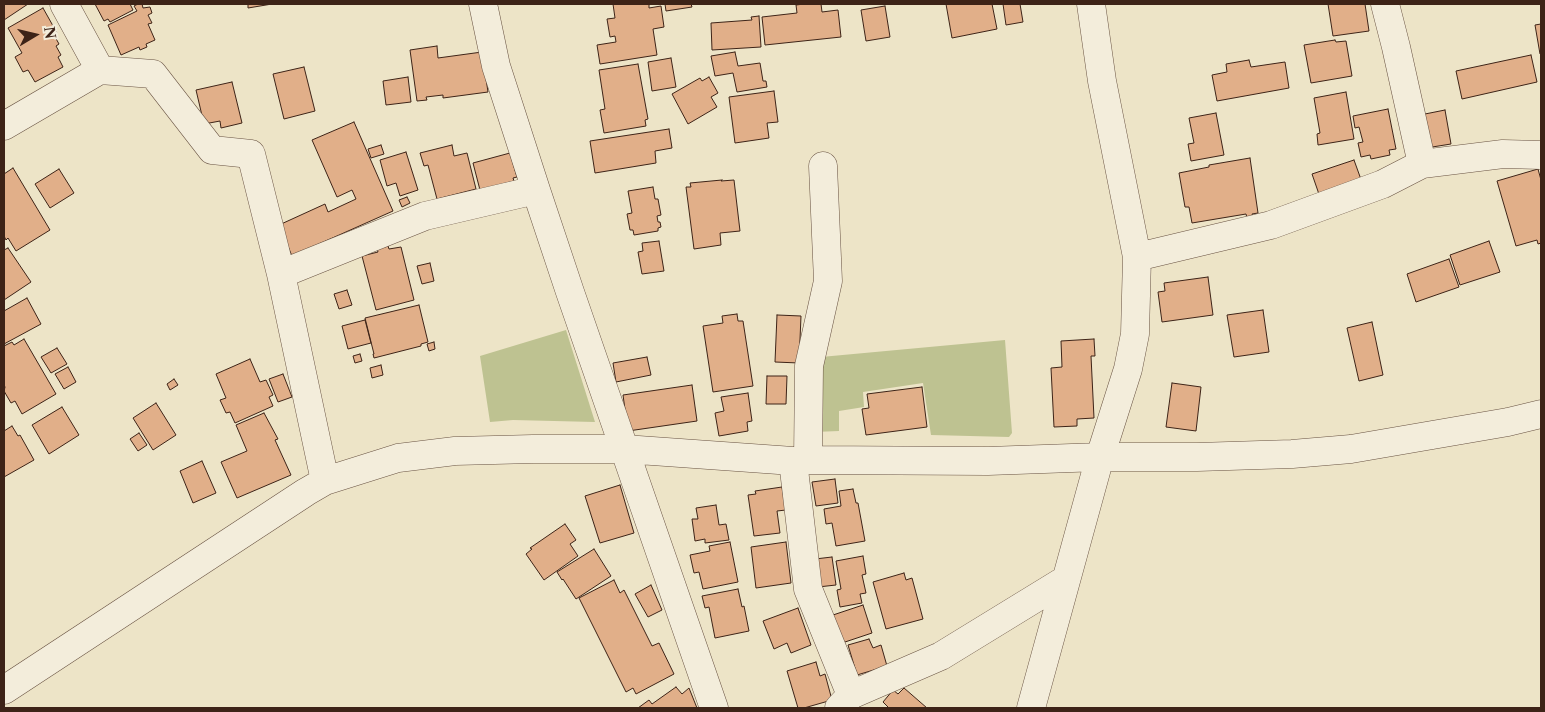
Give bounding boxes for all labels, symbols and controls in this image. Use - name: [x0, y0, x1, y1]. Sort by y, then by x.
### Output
- north arrow: [10, 10, 60, 60]
- text: N: [40, 25, 60, 40]

